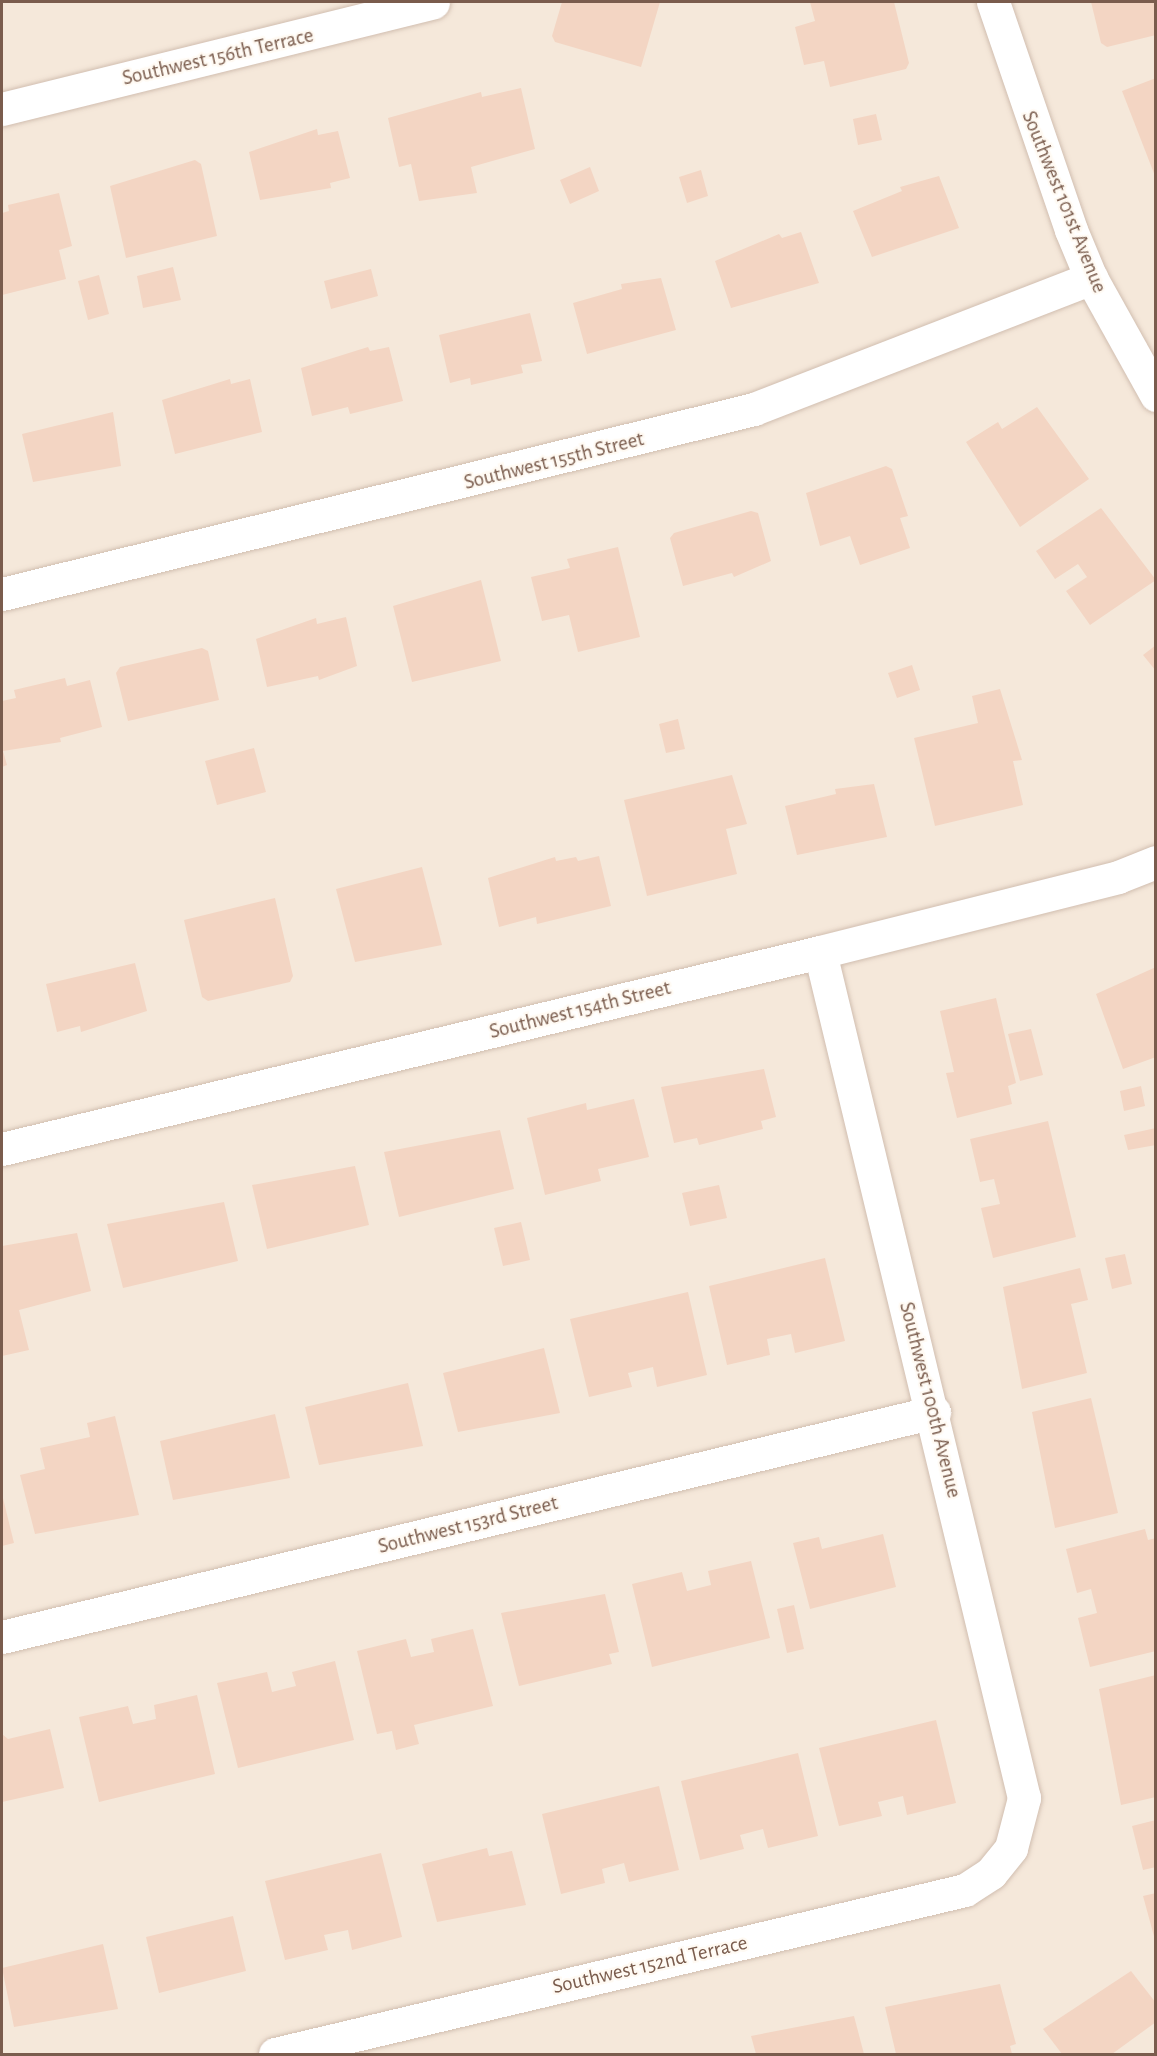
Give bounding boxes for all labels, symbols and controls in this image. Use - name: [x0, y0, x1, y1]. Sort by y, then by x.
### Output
- street label: Southwest 156th Terrace: [120, 23, 316, 91]
- street label: Southwest 101st Avenue: [1016, 107, 1112, 297]
- street label: Southwest 155th Street: [461, 426, 647, 496]
- street label: Southwest 154th Street: [487, 975, 673, 1045]
- street label: Southwest 100th Avenue: [893, 1299, 967, 1501]
- street label: Southwest 153rd Street: [375, 1490, 561, 1560]
- street label: Southwest 152nd Terrace: [550, 1930, 750, 2000]

